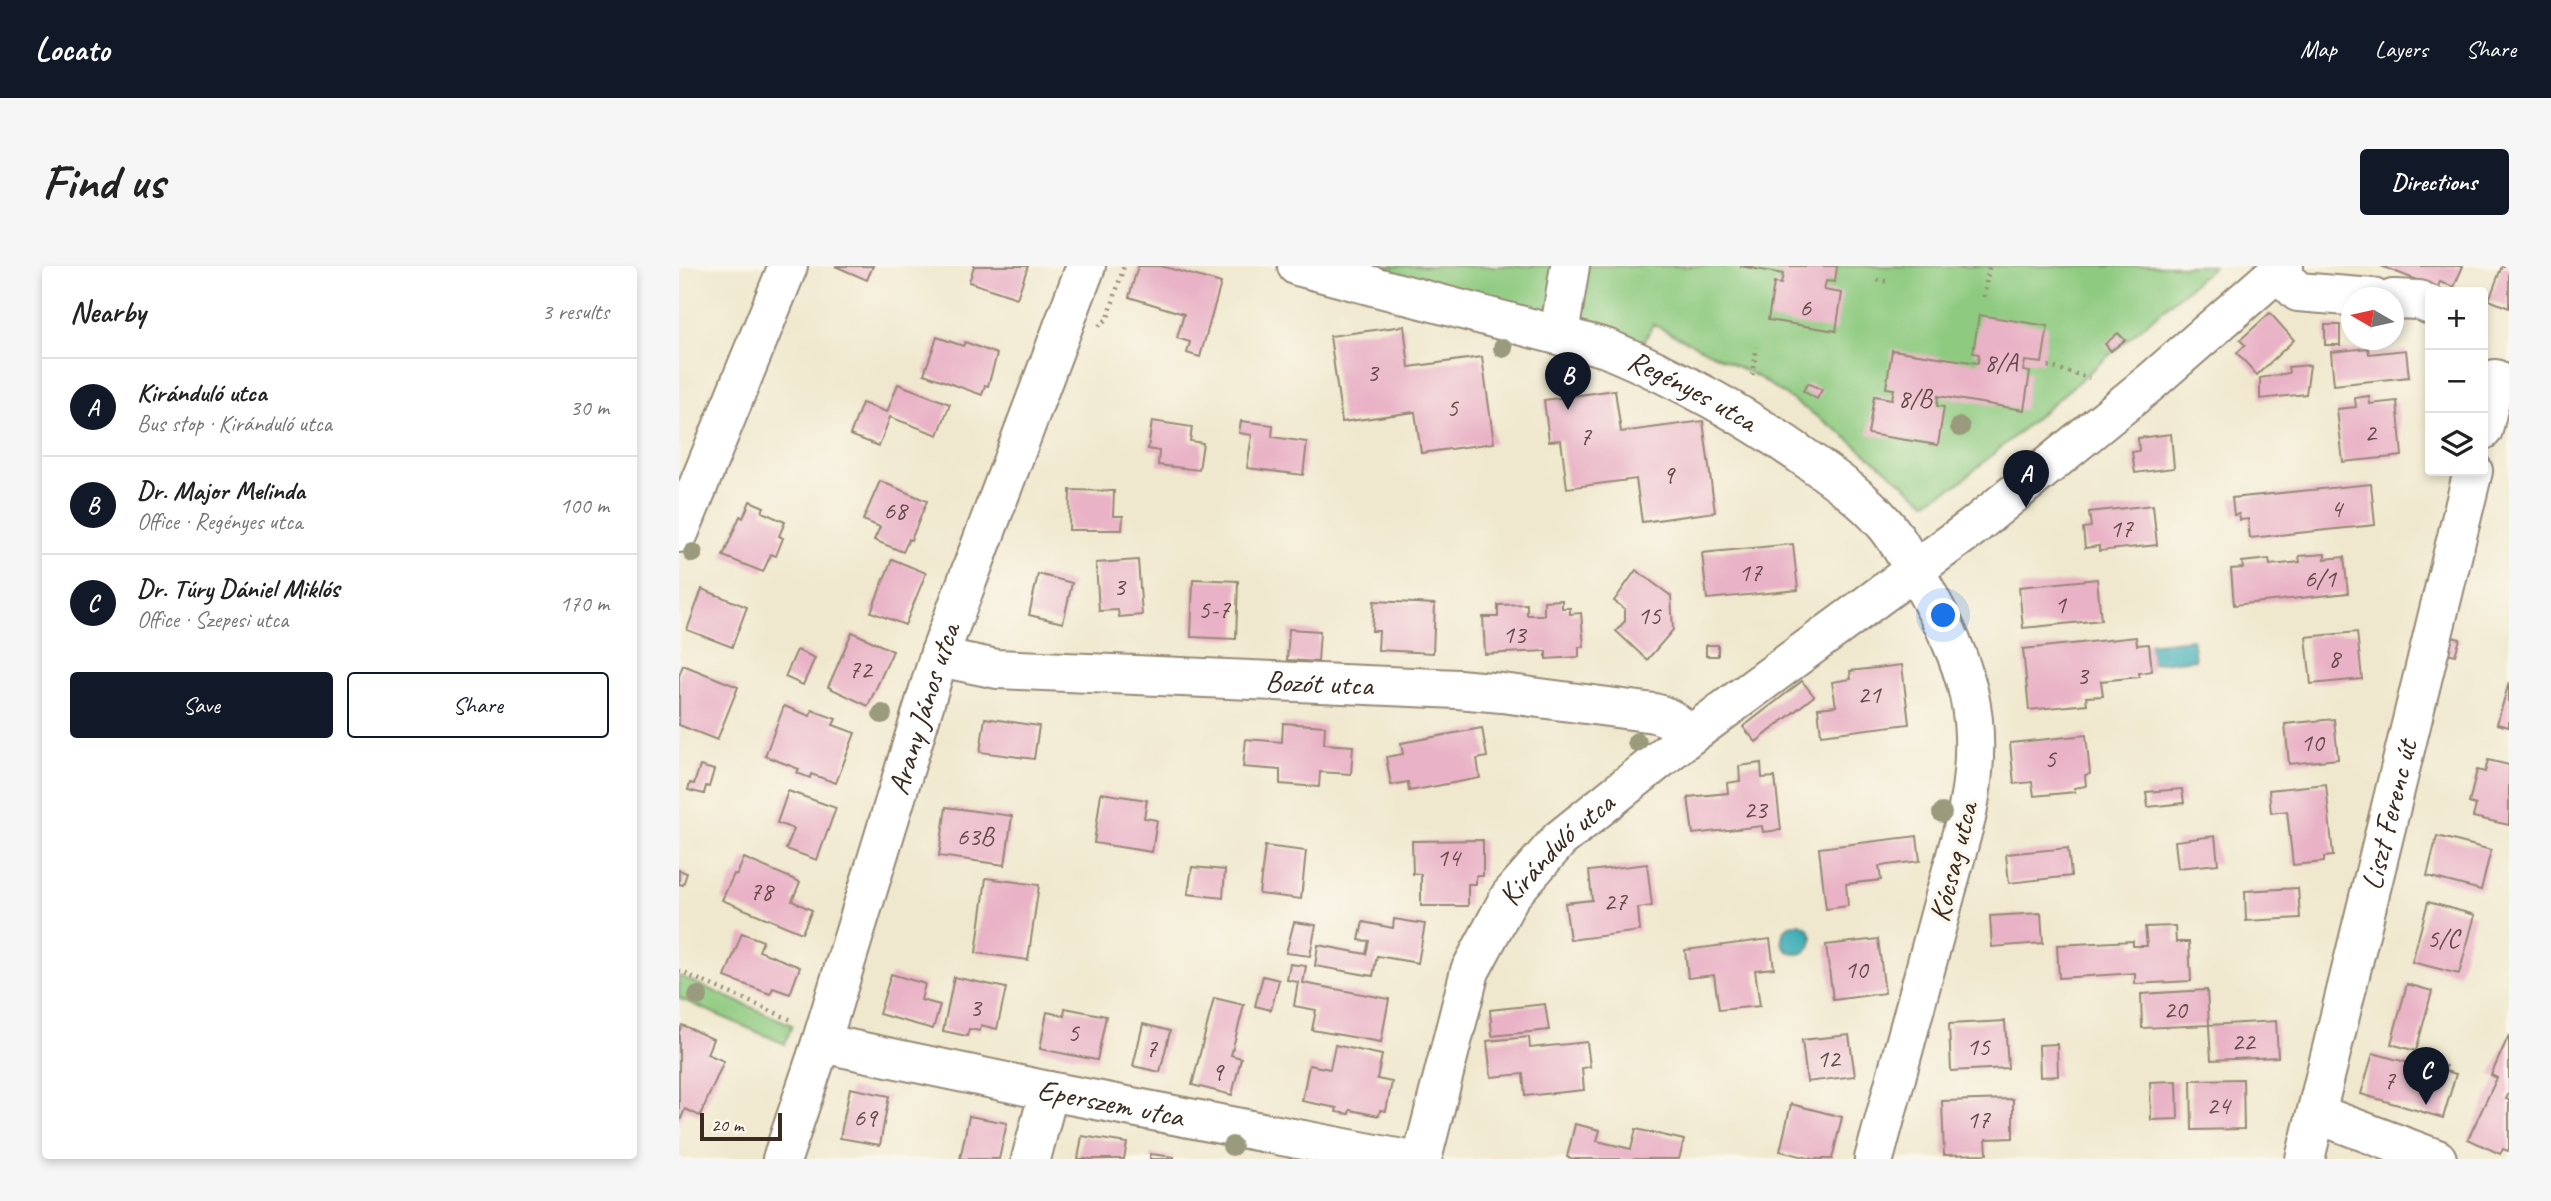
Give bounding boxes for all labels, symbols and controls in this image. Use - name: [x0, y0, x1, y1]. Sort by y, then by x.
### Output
- text: Locato: [35, 28, 109, 70]
- text: Map: [2300, 34, 2337, 64]
- text: Layers: [2375, 34, 2428, 64]
- text: Share: [2466, 34, 2516, 64]
- button: Directions: [2360, 149, 2509, 215]
- text: Find us: [42, 151, 164, 213]
- north arrow: [2341, 287, 2404, 350]
- map controls: [2425, 287, 2488, 476]
- button: +: [2425, 287, 2488, 350]
- house number: 6: [1799, 291, 1812, 324]
- text: Nearby: [70, 293, 146, 331]
- text: 3 results: [542, 297, 609, 326]
- street label: Regényes utca: [1622, 341, 1766, 442]
- house number: 8/A: [1984, 346, 2020, 379]
- button: −: [2425, 350, 2488, 413]
- pin: B: [1545, 352, 1591, 410]
- house number: 3: [1366, 356, 1380, 389]
- text: Kiránduló utca: [137, 376, 267, 409]
- house number: 8/B: [1898, 382, 1933, 415]
- house number: 5: [1446, 391, 1459, 424]
- text: A: [87, 393, 99, 422]
- text: 30 m: [570, 393, 609, 422]
- text: Bus stop · Kiránduló utca: [137, 409, 332, 438]
- button: layers: [2425, 413, 2488, 476]
- house number: 2: [2364, 416, 2378, 449]
- house number: 7: [1579, 420, 1592, 453]
- pin: A: [2003, 450, 2049, 508]
- house number: 9: [1662, 458, 1676, 491]
- text: Dr. Major Melinda: [137, 474, 305, 507]
- text: B: [87, 491, 99, 520]
- text: 100 m: [560, 491, 609, 520]
- house number: 4: [2330, 492, 2344, 525]
- house number: 68: [883, 494, 909, 527]
- text: Office · Regényes utca: [137, 507, 302, 536]
- house number: 17: [2109, 512, 2134, 545]
- house number: 17: [1738, 556, 1763, 589]
- house number: 6/1: [2304, 562, 2337, 595]
- house number: 3: [1113, 570, 1127, 603]
- text: Dr. Túry Dániel Miklós: [137, 572, 339, 605]
- house number: 1: [2054, 588, 2067, 621]
- text: C: [88, 589, 98, 618]
- text: 170 m: [560, 589, 609, 618]
- house number: 5-7: [1198, 593, 1231, 626]
- your location: [1926, 598, 1960, 632]
- house number: 15: [1637, 599, 1662, 632]
- text: Office · Szepesi utca: [137, 605, 288, 634]
- street label: Arany János utca: [879, 615, 970, 799]
- house number: 13: [1502, 618, 1528, 651]
- house number: 8: [2328, 642, 2342, 675]
- house number: 72: [848, 653, 874, 686]
- house number: 3: [2076, 659, 2090, 692]
- street label: Bozót utca: [1265, 662, 1376, 704]
- button: Save: [70, 672, 333, 738]
- button: Share: [347, 672, 609, 738]
- house number: 21: [1857, 678, 1882, 711]
- house number: 10: [2300, 726, 2326, 759]
- street label: Liszt Ferenc út: [2352, 733, 2426, 894]
- house number: 5: [2044, 742, 2057, 775]
- street label: Kiránduló utca: [1490, 783, 1623, 912]
- house number: 23: [1743, 793, 1769, 826]
- street label: Kócsag utca: [1920, 796, 1987, 925]
- house number: 63B: [957, 820, 995, 853]
- house number: 14: [1436, 841, 1462, 874]
- house number: 78: [749, 875, 775, 908]
- house number: 27: [1603, 885, 1628, 918]
- house number: 5/C: [2427, 922, 2462, 955]
- house number: 10: [1844, 953, 1870, 986]
- house number: 3: [969, 991, 983, 1024]
- house number: 20: [2163, 993, 2189, 1026]
- house number: 5: [1067, 1016, 1080, 1049]
- house number: 22: [2231, 1025, 2257, 1058]
- house number: 15: [1966, 1030, 1991, 1063]
- house number: 7: [1145, 1032, 1158, 1065]
- house number: 12: [1816, 1042, 1842, 1075]
- pin: C: [2403, 1047, 2449, 1105]
- house number: 9: [1211, 1055, 1225, 1088]
- house number: 7: [2383, 1064, 2396, 1097]
- street label: Eperszem utca: [1034, 1070, 1189, 1136]
- house number: 24: [2206, 1089, 2232, 1122]
- house number: 69: [853, 1101, 879, 1134]
- house number: 17: [1966, 1103, 1991, 1136]
- scale bar: [700, 1110, 782, 1142]
- text: 20 m: [711, 1113, 743, 1137]

